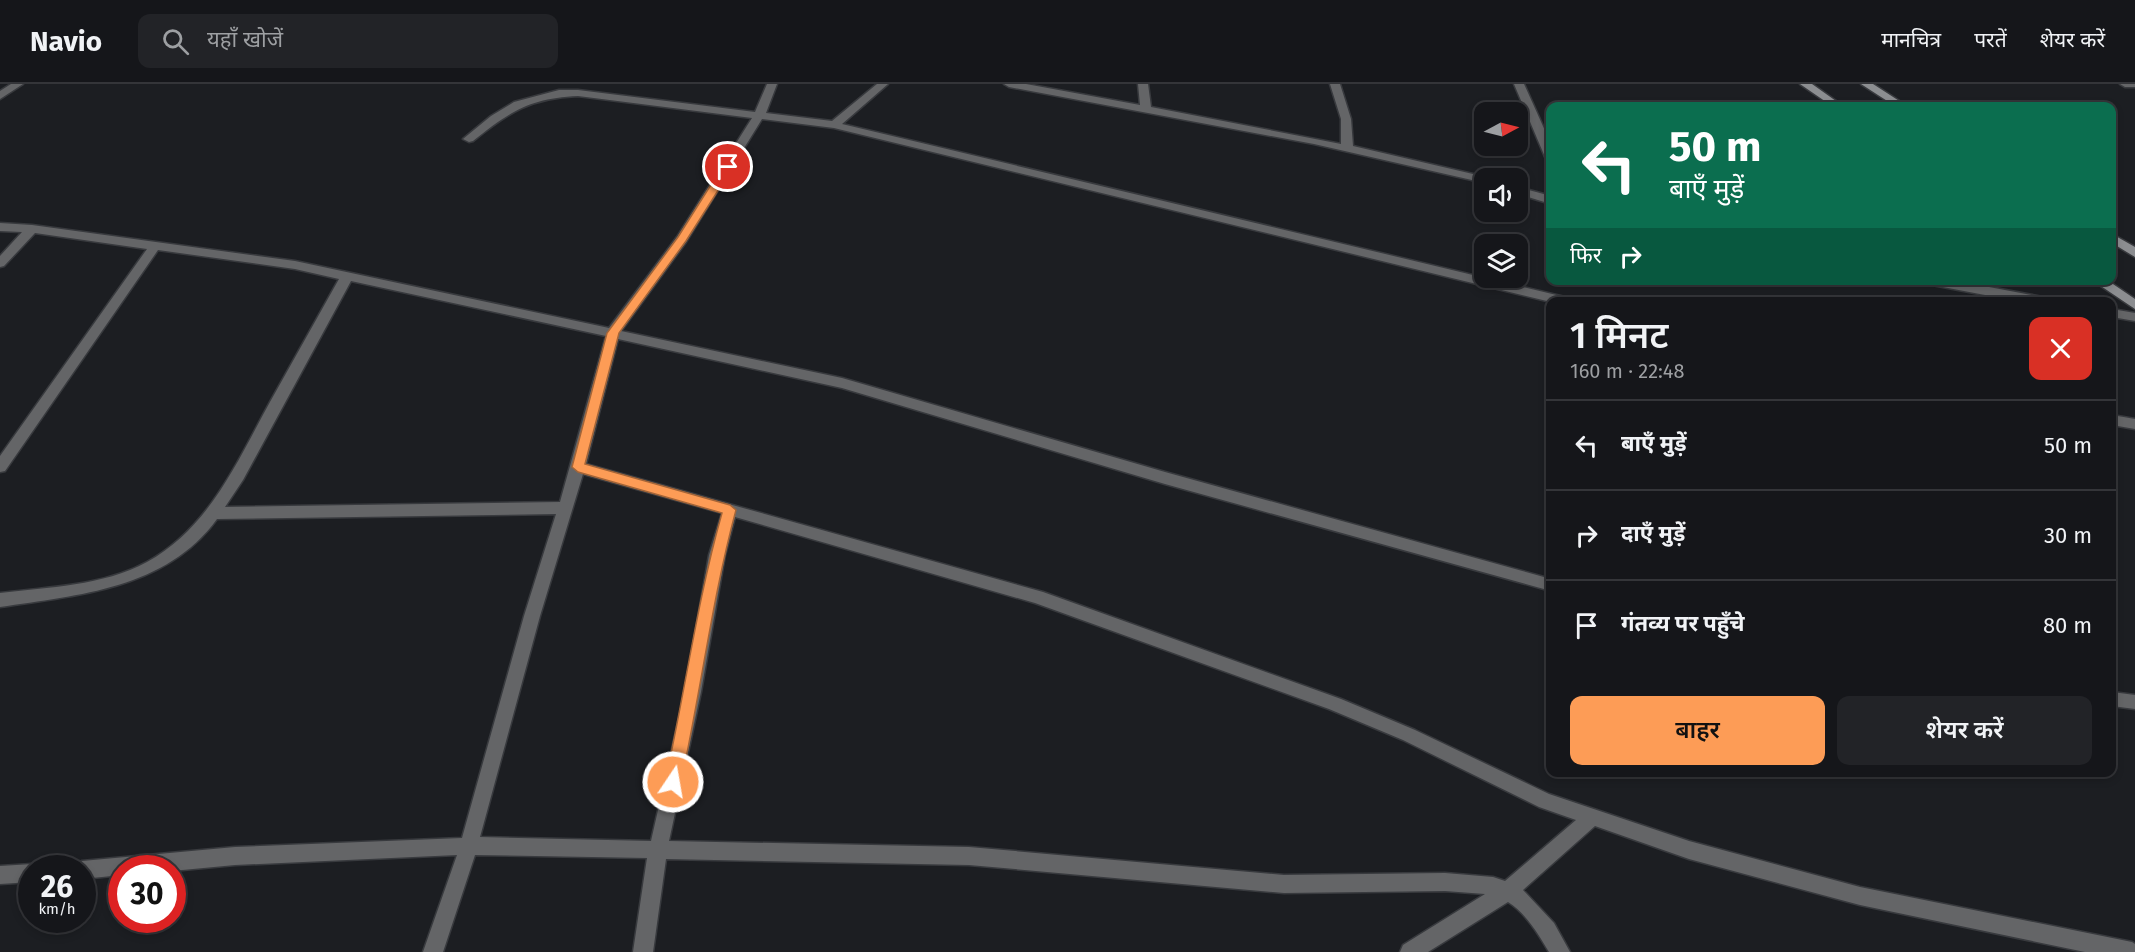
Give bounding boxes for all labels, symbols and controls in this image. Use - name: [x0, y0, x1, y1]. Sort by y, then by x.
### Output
- search box: [138, 14, 558, 68]
- text: Navio: [30, 25, 102, 58]
- icon: search: [159, 25, 192, 58]
- text: यहाँ खोजें: [207, 26, 283, 53]
- text: मानचित्र: [1881, 27, 1941, 53]
- text: परतें: [1974, 27, 2007, 53]
- text: शेयर करें: [2040, 27, 2105, 53]
- north arrow: [1474, 102, 1528, 156]
- map controls: [1474, 102, 1528, 288]
- text: 50 m: [1669, 122, 1762, 172]
- icon: left: [1570, 126, 1648, 204]
- pin: [702, 141, 753, 192]
- icon: arrive: [711, 150, 744, 183]
- button: sound: [1474, 168, 1528, 222]
- text: बाएँ मुड़ें: [1669, 173, 1744, 205]
- button: layers: [1474, 234, 1528, 288]
- icon: right: [1614, 240, 1647, 273]
- text: फिर: [1570, 242, 1602, 269]
- text: 1 मिनट: [1570, 314, 1668, 358]
- button: close: [2029, 317, 2092, 380]
- text: 160 m · 22:48: [1570, 359, 1684, 383]
- icon: left: [1570, 429, 1603, 462]
- text: बाएँ मुड़ें: [1621, 430, 1687, 457]
- text: 50 m: [2044, 432, 2092, 459]
- icon: right: [1570, 519, 1603, 552]
- text: दाएँ मुड़ें: [1621, 520, 1685, 547]
- text: 30 m: [2044, 522, 2092, 549]
- icon: arrive: [1570, 609, 1603, 642]
- text: गंतव्य पर पहुँचे: [1621, 610, 1745, 637]
- text: 80 m: [2043, 612, 2092, 639]
- button: बाहर: [1570, 696, 1825, 765]
- button: शेयर करें: [1837, 696, 2092, 765]
- position arrow: [641, 750, 705, 814]
- speed limit sign: 30: [108, 855, 186, 933]
- text: 26: [41, 869, 73, 905]
- text: km/h: [38, 900, 76, 918]

